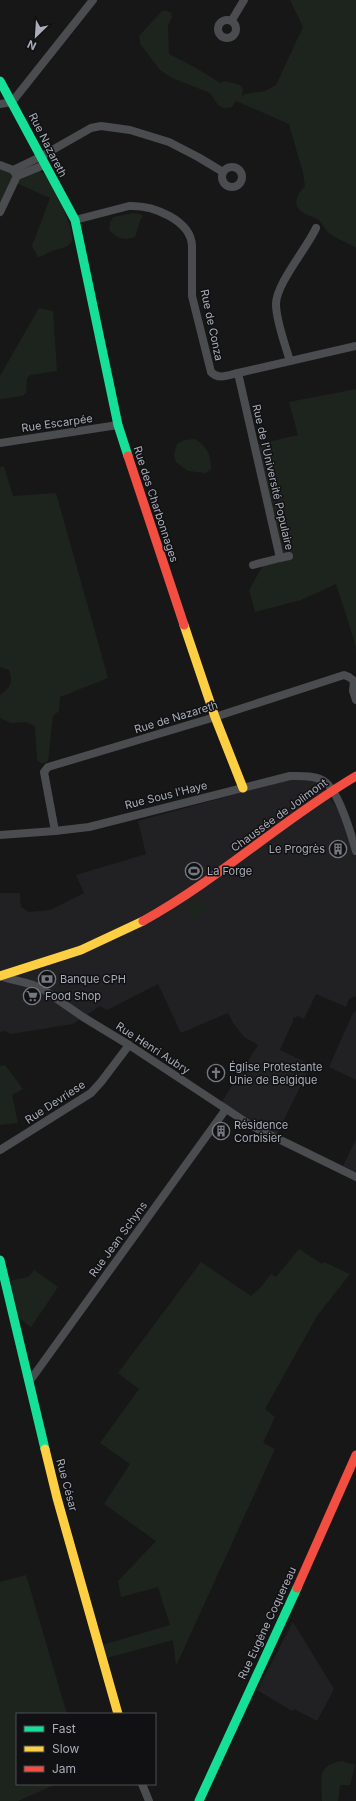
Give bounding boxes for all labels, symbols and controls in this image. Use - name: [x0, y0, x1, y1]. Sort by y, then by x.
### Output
- north arrow: [16, 16, 56, 56]
- text: N: [25, 37, 39, 53]
- street label: Rue Nazareth: [26, 111, 70, 179]
- street label: Rue de Conza: [198, 288, 226, 362]
- street label: Rue de l'Université Populaire: [249, 403, 297, 551]
- street label: Rue Escarpée: [20, 411, 94, 435]
- street label: Rue des Charbonnages: [131, 444, 182, 564]
- street label: Rue de Nazareth: [133, 698, 219, 736]
- street label: Chaussée de Jolimont: [228, 775, 330, 855]
- street label: Rue Sous l'Haye: [123, 778, 209, 812]
- building icon: Le Progrès: [328, 839, 348, 859]
- place label: Le Progrès: [269, 842, 325, 856]
- sports icon: La Forge: [184, 861, 204, 881]
- place label: La Forge: [207, 864, 252, 878]
- bank icon: Banque CPH: [37, 969, 57, 989]
- place label: Banque CPH: [60, 972, 126, 986]
- supermarket icon: Food Shop: [22, 986, 42, 1006]
- place label: Food Shop: [45, 989, 101, 1003]
- street label: Rue Henri Aubry: [113, 1019, 193, 1077]
- place label: Église Protestante Unie de Belgique: [229, 1060, 323, 1087]
- church icon: Église Protestante Unie de Belgique: [206, 1063, 226, 1083]
- street label: Rue Devriese: [22, 1077, 88, 1127]
- place label: Résidence Corbisier: [234, 1118, 288, 1145]
- building icon: Résidence Corbisier: [211, 1121, 231, 1141]
- street label: Rue Jean Schyns: [86, 1198, 150, 1279]
- street label: Rue César: [53, 1457, 81, 1513]
- street label: Rue Eugène Coquereau: [235, 1564, 299, 1682]
- legend: [16, 1713, 156, 1785]
- text: Fast: [52, 1721, 76, 1736]
- text: Slow: [52, 1741, 80, 1756]
- text: Jam: [52, 1761, 76, 1776]

